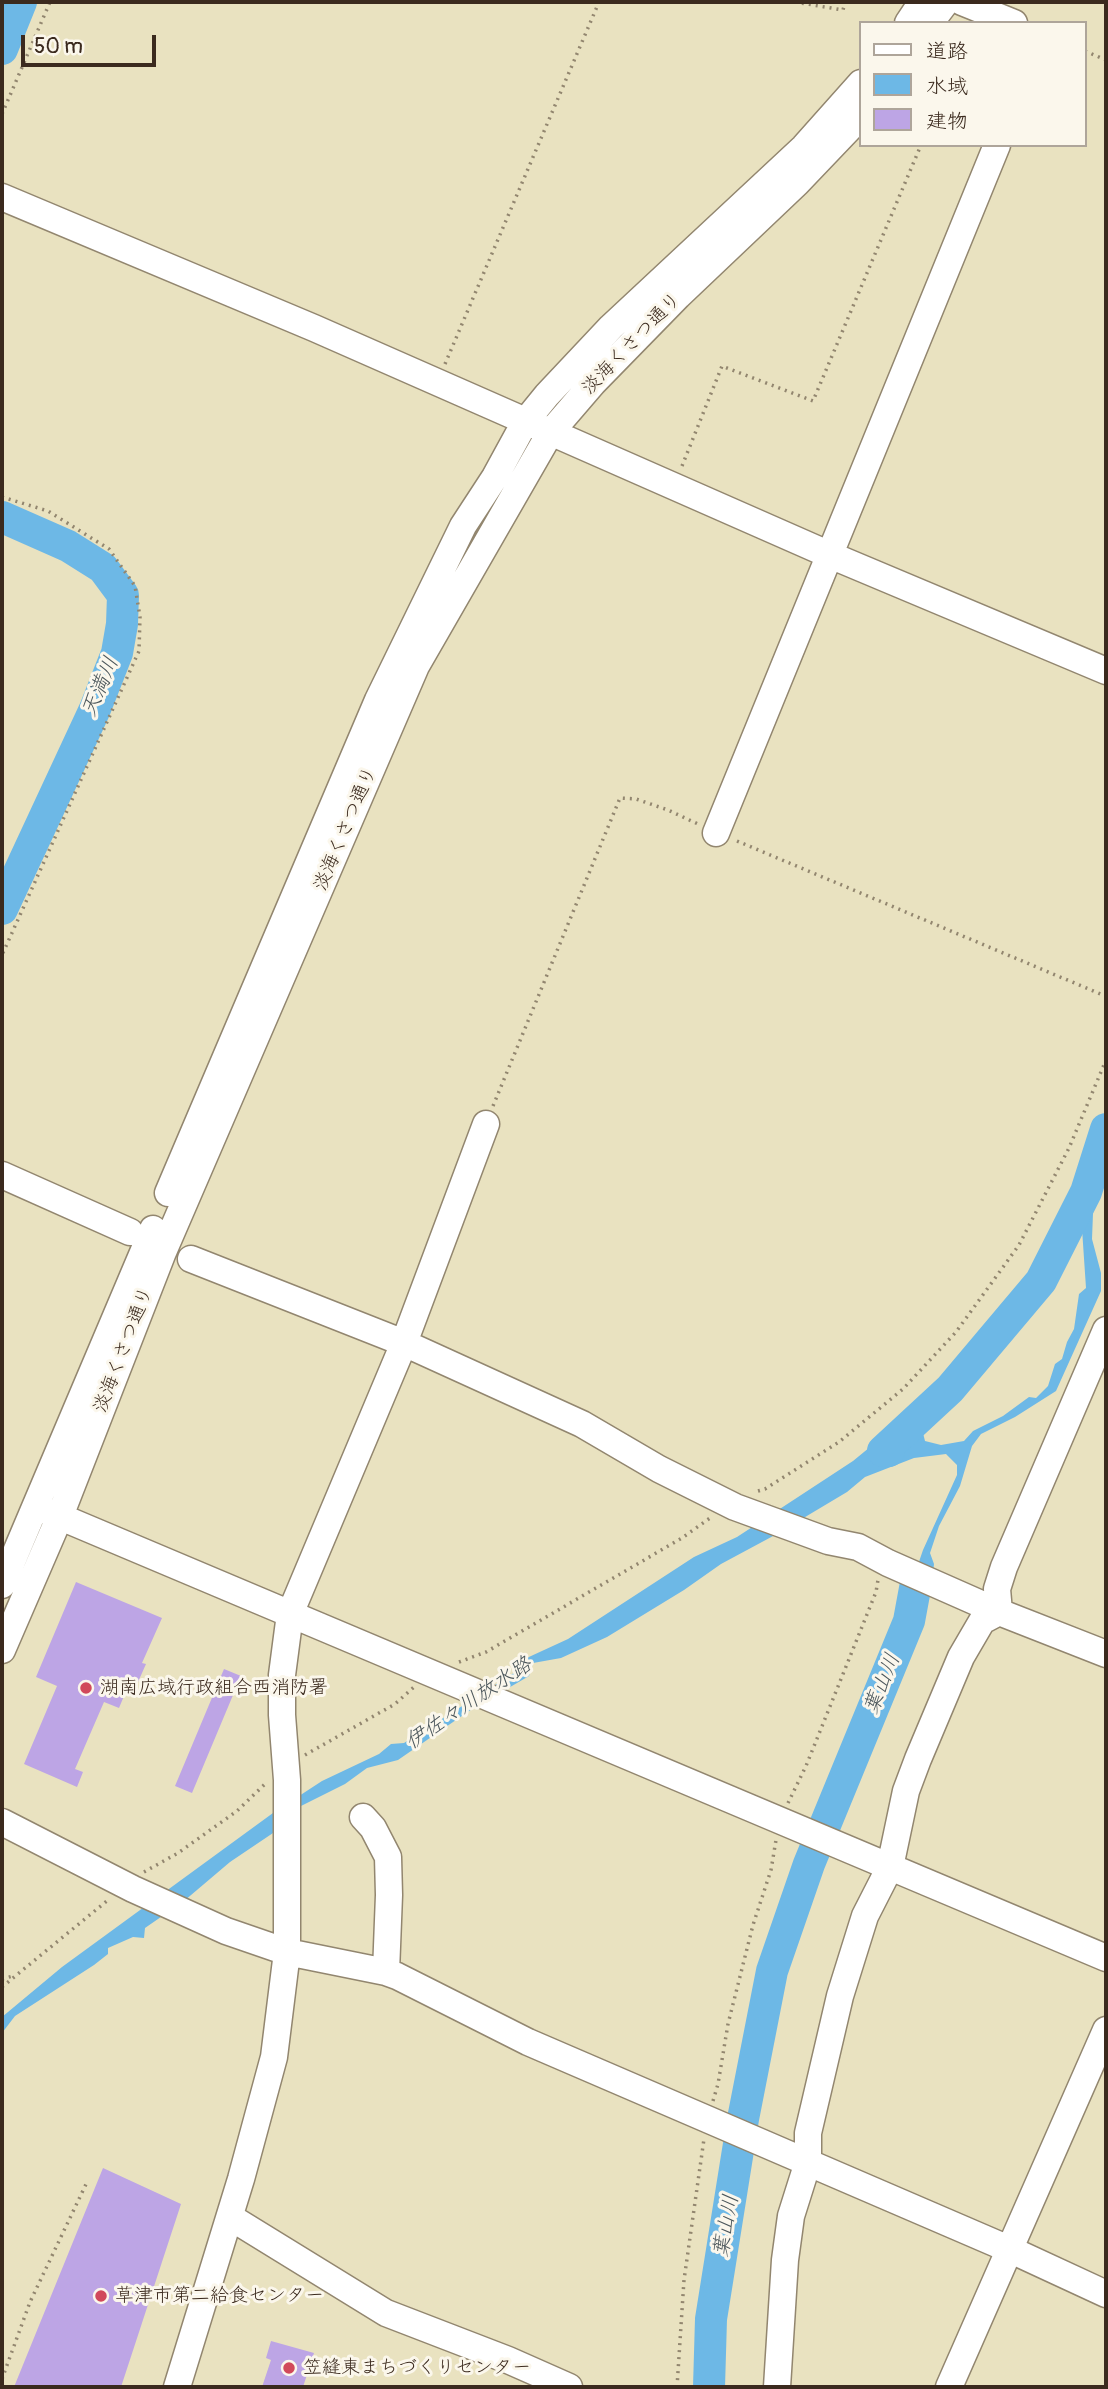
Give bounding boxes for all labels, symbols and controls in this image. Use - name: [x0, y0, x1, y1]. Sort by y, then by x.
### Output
- scale bar: [24, 21, 159, 65]
- legend: [860, 21, 1087, 147]
- text: 50 m: [34, 33, 83, 60]
- text: 道路: [926, 38, 968, 65]
- text: 水域: [926, 73, 968, 100]
- text: 建物: [926, 108, 968, 135]
- street label: 淡海くさつ通り: [578, 288, 686, 400]
- water label: 天満川: [77, 653, 125, 721]
- street label: 淡海くさつ通り: [310, 763, 382, 895]
- street label: 淡海くさつ通り: [90, 1284, 158, 1416]
- water label: 葉山川: [860, 1650, 906, 1718]
- water label: 伊佐々川放水路: [401, 1652, 537, 1756]
- place label: 湖南広域行政組合西消防署: [100, 1677, 328, 1699]
- marker: 湖南広域行政組合西消防署: [78, 1680, 94, 1696]
- water label: 葉山川: [709, 2193, 745, 2259]
- place label: 草津市第二給食センター: [115, 2285, 324, 2307]
- marker: 草津市第二給食センター: [93, 2288, 109, 2304]
- place label: 笠縫東まちづくりセンター: [303, 2357, 531, 2379]
- marker: 笠縫東まちづくりセンター: [281, 2360, 297, 2376]

